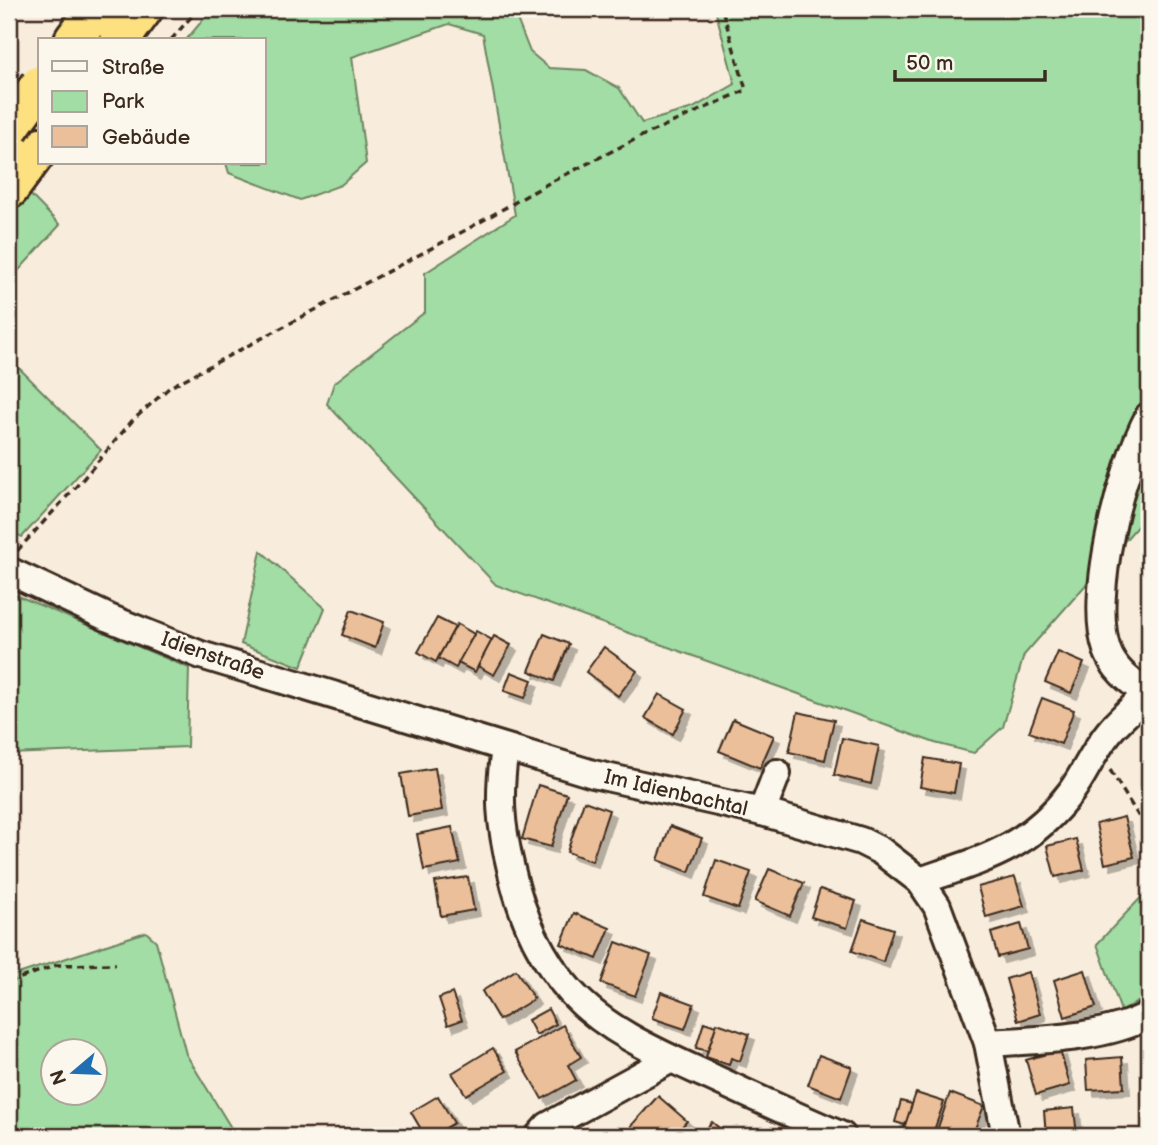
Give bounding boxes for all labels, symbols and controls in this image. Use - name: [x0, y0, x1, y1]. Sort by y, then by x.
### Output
- legend: [38, 38, 266, 164]
- scale bar: [895, 38, 1046, 82]
- text: 50 m: [906, 51, 953, 76]
- text: Straße: [102, 55, 164, 80]
- text: Park: [102, 89, 145, 114]
- text: Gebäude: [102, 125, 190, 150]
- street label: Idienstraße: [158, 627, 268, 685]
- street label: Im Idienbachtal: [602, 764, 750, 822]
- north arrow: [38, 1036, 108, 1106]
- text: N: [46, 1067, 73, 1088]

